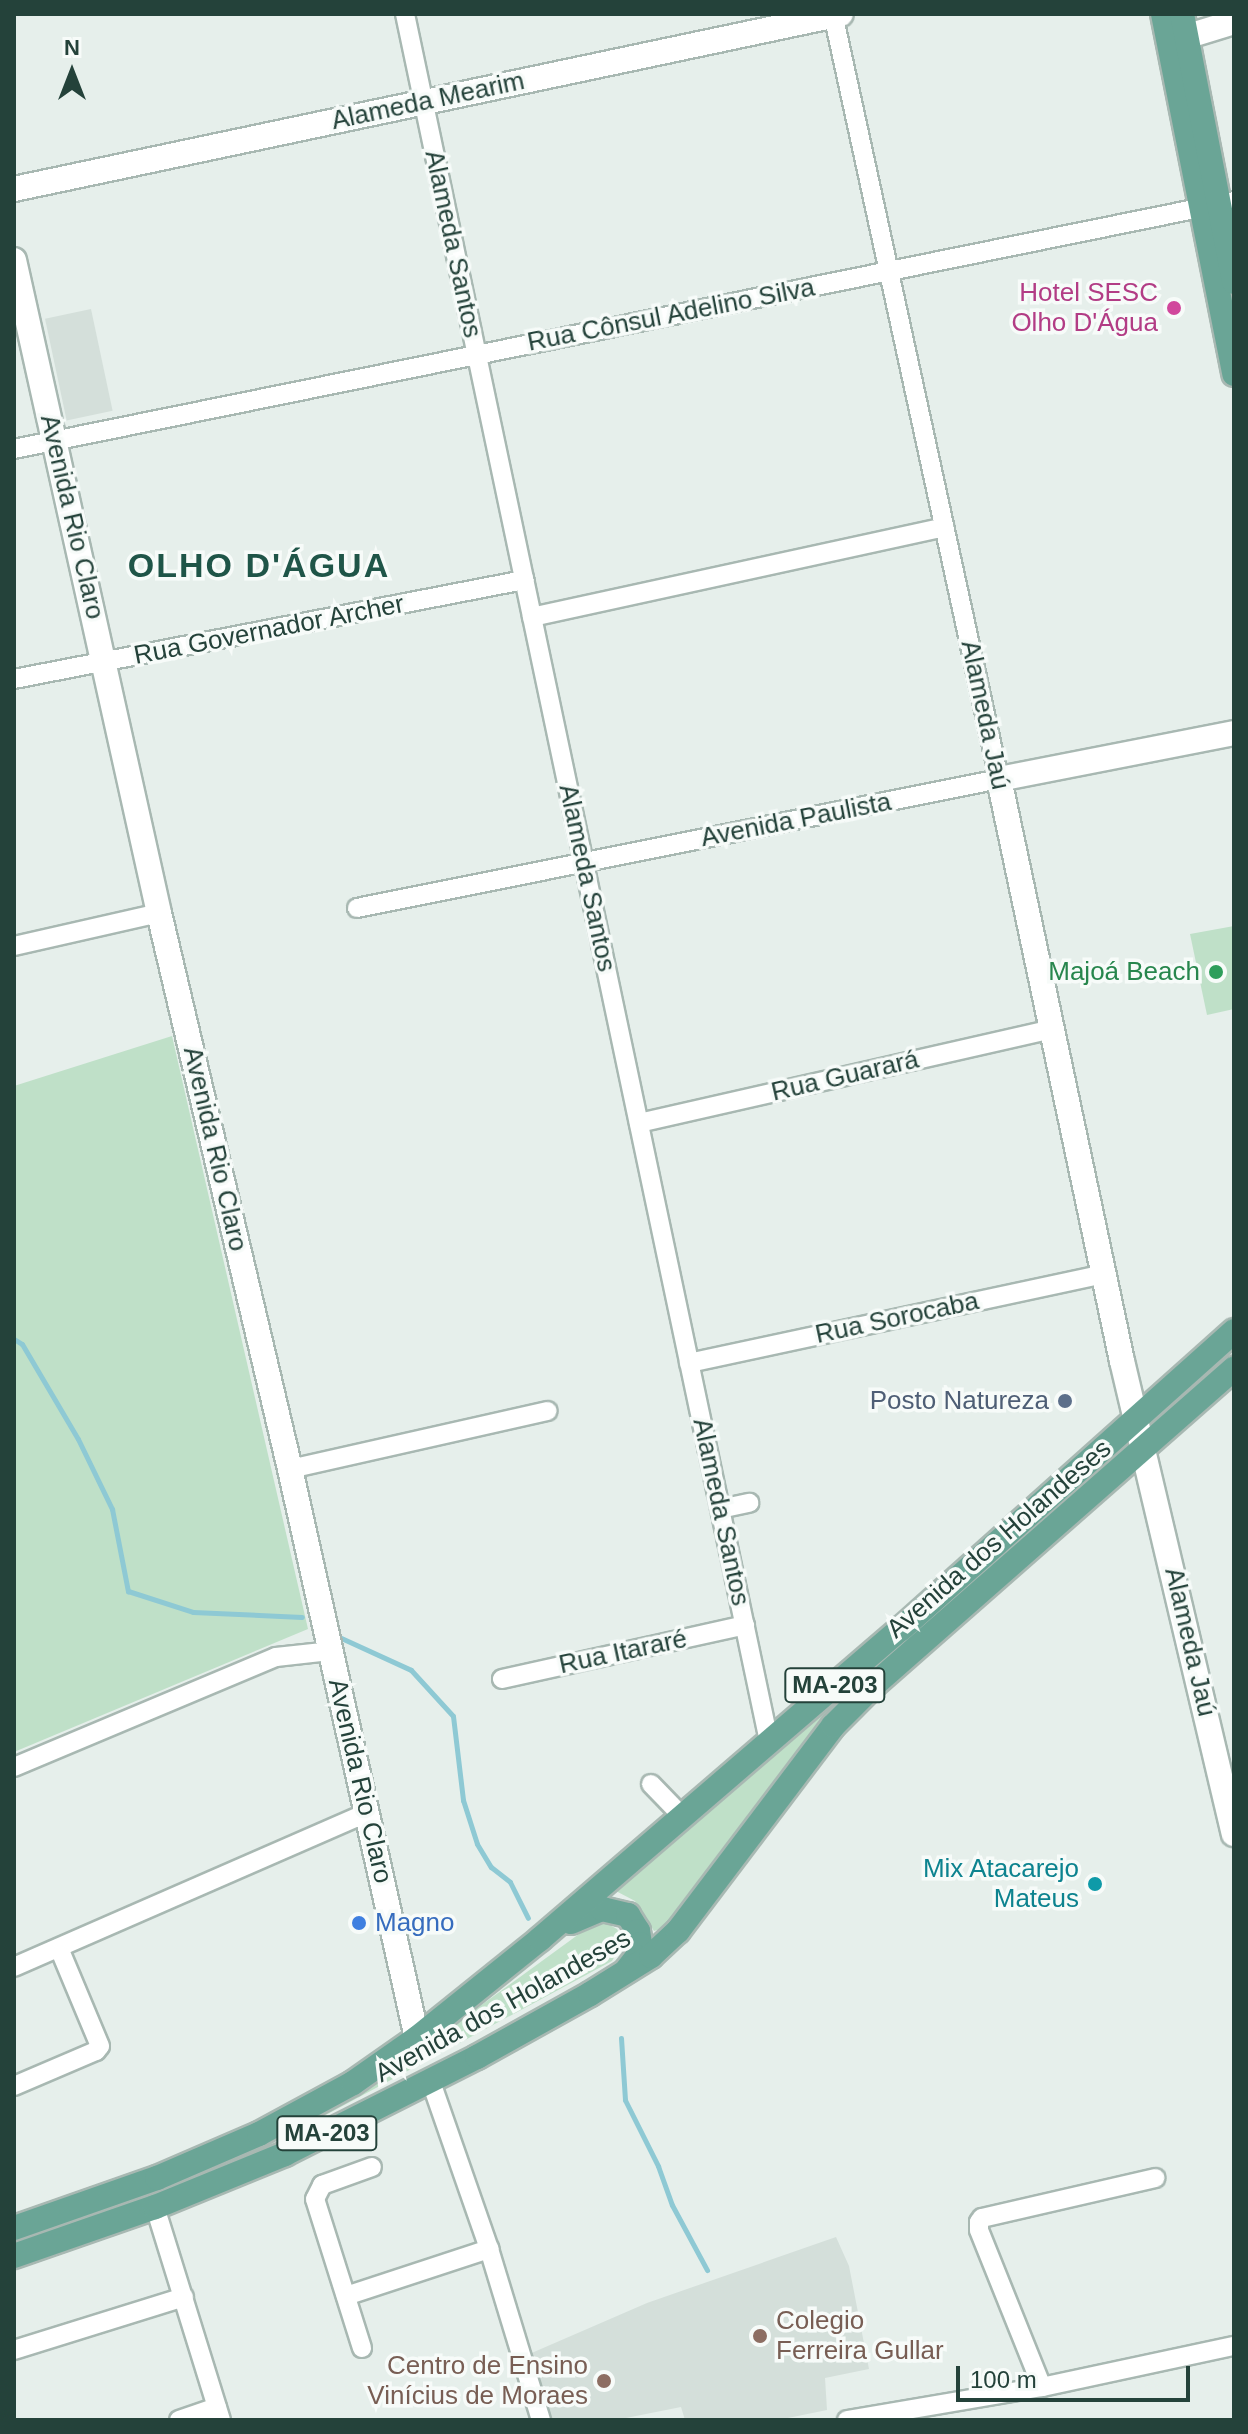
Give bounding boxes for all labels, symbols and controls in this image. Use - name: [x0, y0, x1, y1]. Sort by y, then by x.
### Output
- north arrow: [32, 32, 112, 112]
- text: N: [64, 35, 80, 60]
- street label: Alameda Mearim: [329, 65, 527, 137]
- street label: Alameda Santos: [418, 147, 488, 341]
- street label: Rua Cônsul Adelino Silva: [524, 272, 818, 358]
- place label: Hotel SESC Olho D'Água: [1011, 277, 1158, 338]
- marker: Hotel SESC Olho D'Água: [1165, 299, 1183, 317]
- street label: Avenida Rio Claro: [33, 412, 111, 622]
- district label: OLHO D'ÁGUA: [128, 546, 390, 586]
- street label: Rua Governador Archer: [131, 588, 407, 672]
- street label: Alameda Jaú: [954, 638, 1016, 792]
- street label: Alameda Santos: [552, 781, 622, 975]
- street label: Avenida Paulista: [698, 786, 894, 854]
- place label: Majoá Beach: [1048, 956, 1200, 988]
- marker: Majoá Beach: [1207, 963, 1225, 981]
- street label: Avenida Rio Claro: [176, 1044, 254, 1254]
- street label: Rua Guarará: [768, 1044, 922, 1108]
- street label: Rua Sorocaba: [812, 1285, 982, 1351]
- place label: Posto Natureza: [870, 1385, 1049, 1417]
- marker: Posto Natureza: [1056, 1392, 1074, 1410]
- street label: Alameda Santos: [686, 1415, 756, 1609]
- street label: Avenida dos Holandeses: [880, 1433, 1118, 1645]
- street label: Alameda Jaú: [1158, 1565, 1222, 1719]
- street label: Rua Itararé: [556, 1623, 690, 1681]
- road number: MA-203: [783, 1665, 887, 1705]
- street label: Avenida Rio Claro: [321, 1676, 399, 1886]
- place label: Mix Atacarejo Mateus: [922, 1853, 1079, 1914]
- marker: Mix Atacarejo Mateus: [1086, 1875, 1104, 1893]
- place label: Magno: [375, 1907, 454, 1939]
- marker: Magno: [350, 1914, 368, 1932]
- street label: Avenida dos Holandeses: [370, 1923, 636, 2089]
- road number: MA-203: [275, 2113, 379, 2153]
- place label: Colegio Ferreira Gullar: [776, 2305, 944, 2366]
- marker: Colegio Ferreira Gullar: [751, 2327, 769, 2345]
- place label: Centro de Ensino Vinícius de Moraes: [367, 2350, 588, 2412]
- scale bar: [960, 2350, 1194, 2400]
- text: 100 m: [970, 2366, 1037, 2393]
- marker: Centro de Ensino Vinícius de Moraes: [595, 2372, 613, 2390]

